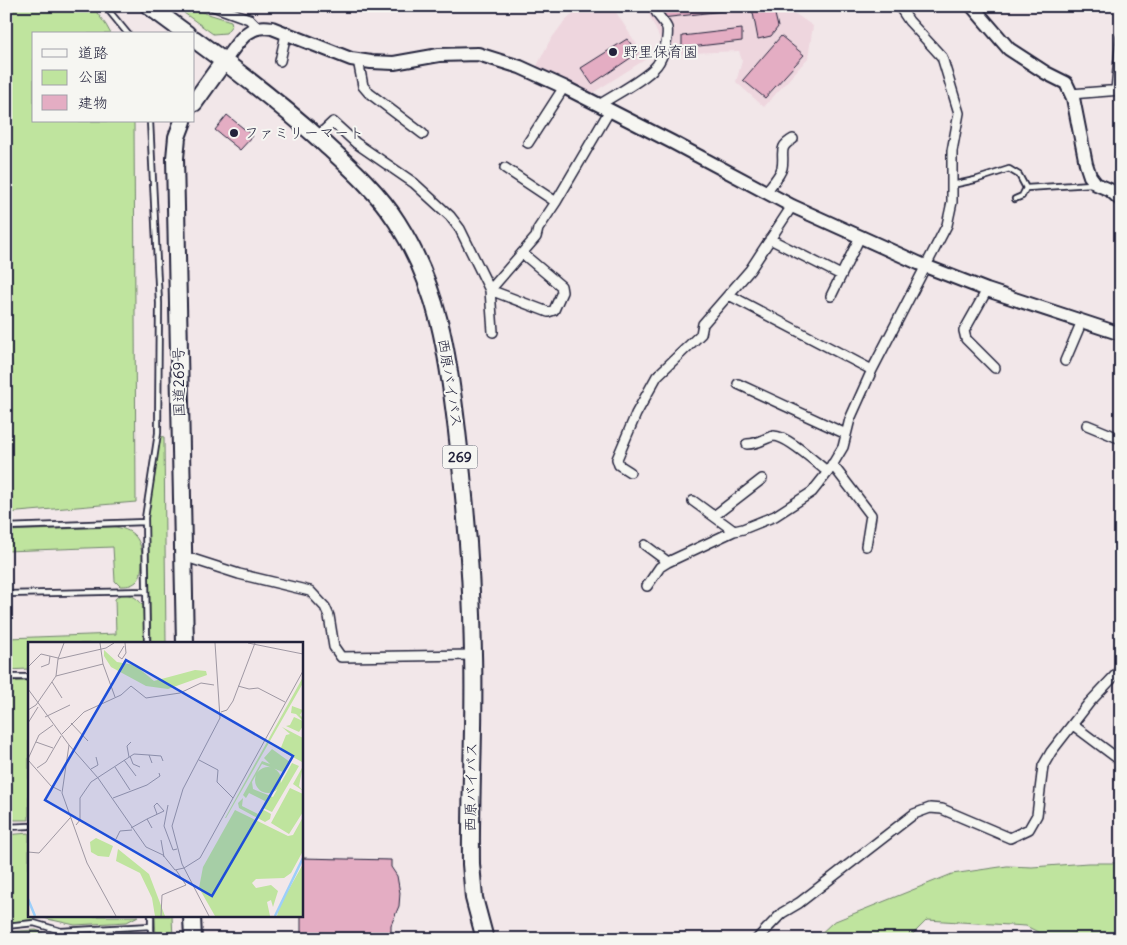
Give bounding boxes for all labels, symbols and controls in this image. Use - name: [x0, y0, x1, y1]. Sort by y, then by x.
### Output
- legend: [32, 32, 195, 122]
- place label: 野里保育園: [623, 42, 698, 61]
- text: 道路: [78, 43, 108, 62]
- marker: 野里保育園: [607, 46, 619, 58]
- text: 公園: [78, 67, 108, 86]
- text: 建物: [78, 93, 108, 112]
- place label: ファミリーマート: [244, 123, 364, 142]
- marker: ファミリーマート: [228, 127, 240, 139]
- street label: 西原バイパス: [434, 337, 467, 429]
- street label: 国道269号: [168, 347, 189, 417]
- road number: 269: [442, 446, 478, 468]
- inset map: [28, 642, 302, 918]
- street label: 西原バイパス: [460, 742, 481, 832]

